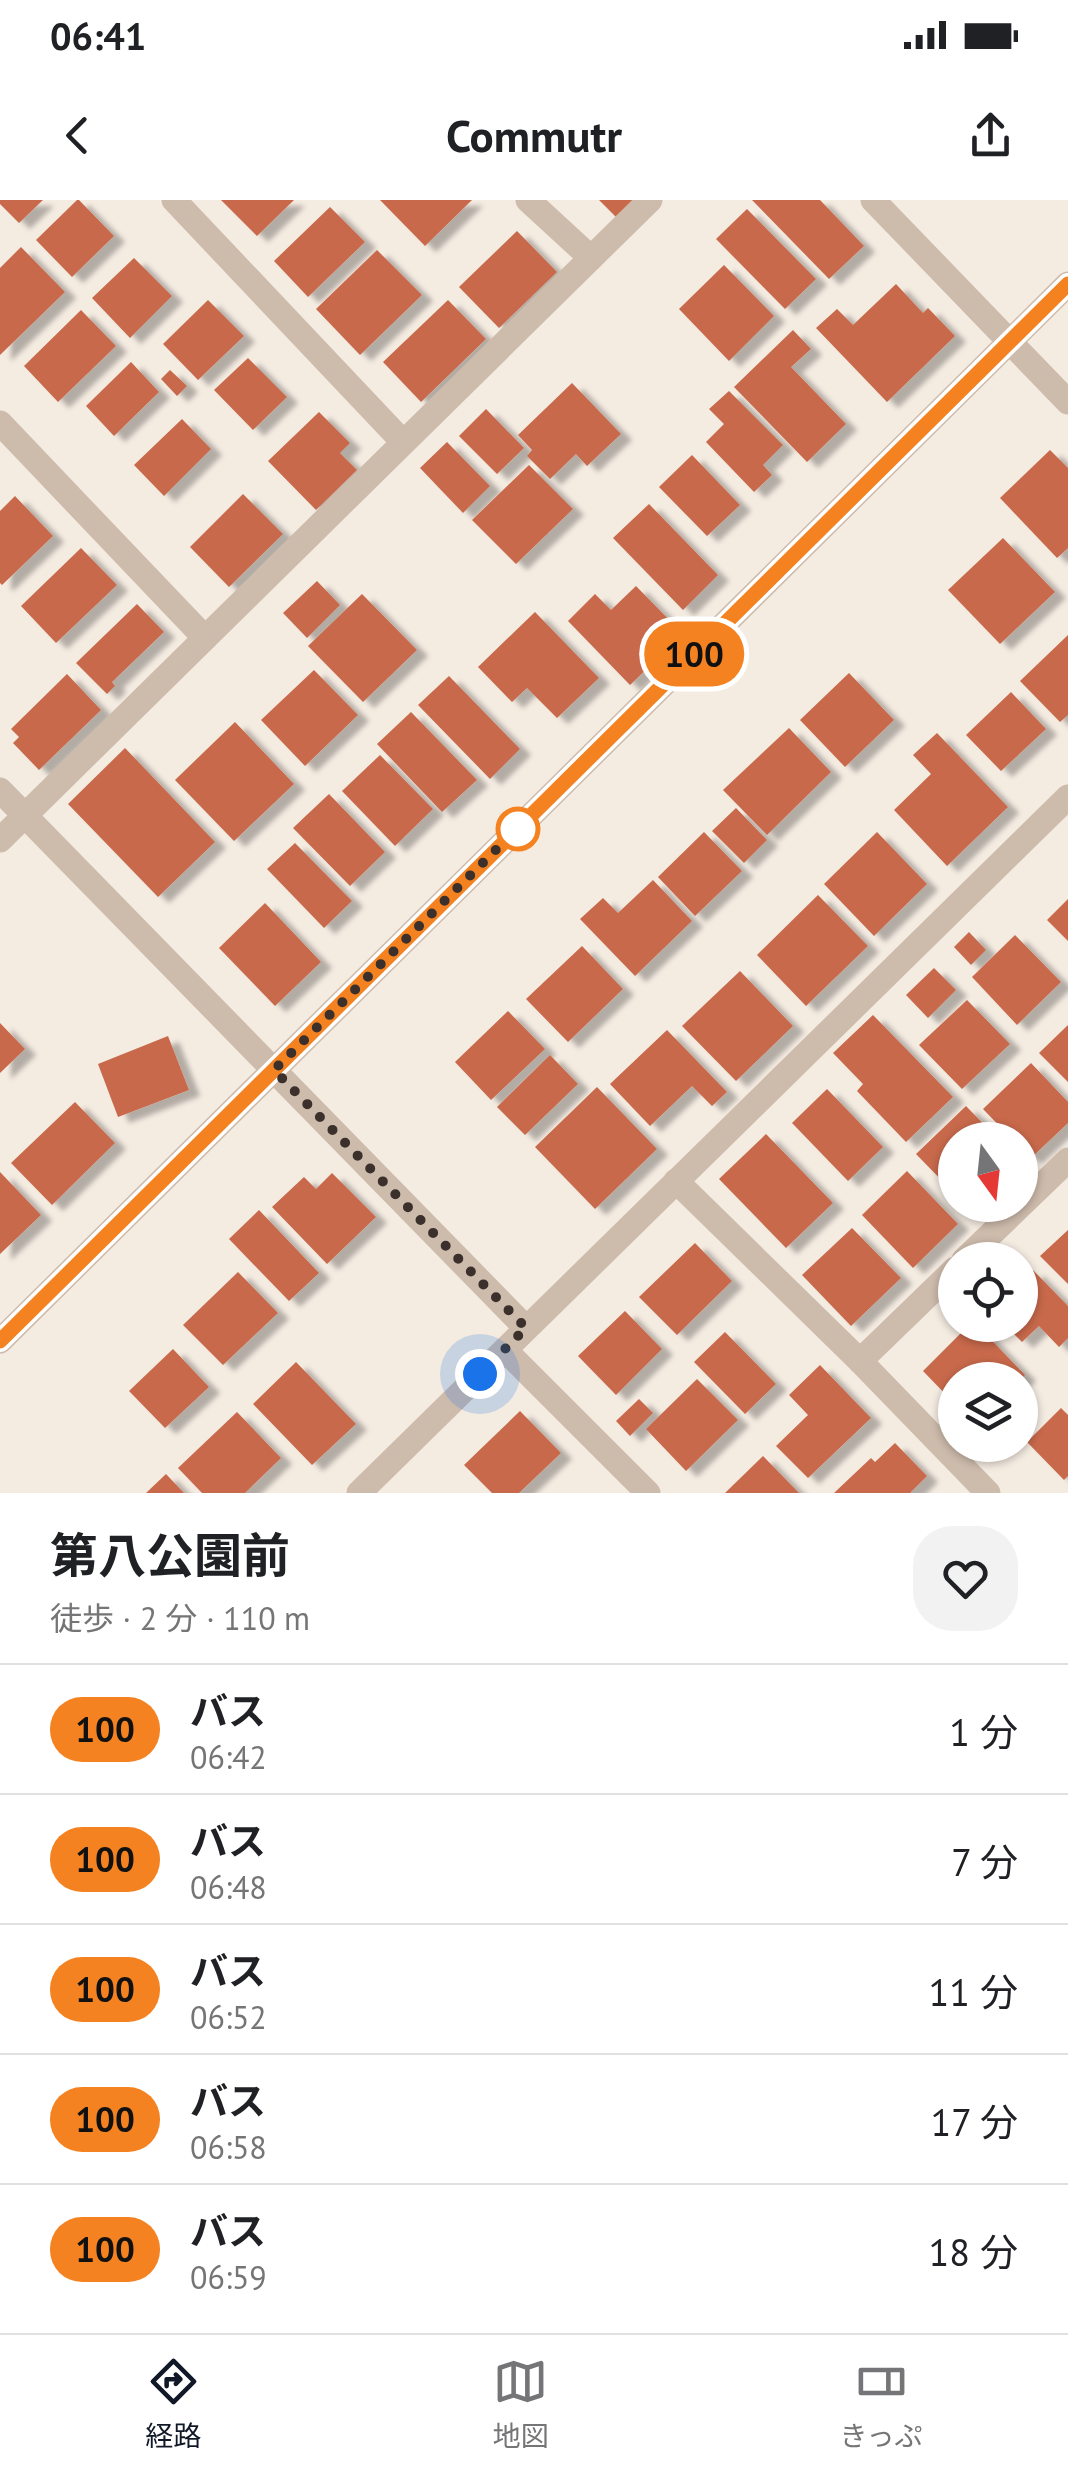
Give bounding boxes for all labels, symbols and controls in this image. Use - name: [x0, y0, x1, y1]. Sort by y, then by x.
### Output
- text: 06:41: [50, 11, 146, 60]
- text: Commutr: [446, 106, 622, 164]
- icon: back: [50, 108, 105, 163]
- icon: share: [963, 108, 1018, 163]
- line badge: 100: [636, 622, 752, 686]
- text: 100: [664, 631, 724, 677]
- unlabelled marker: [497, 808, 539, 850]
- north arrow: [938, 1122, 1038, 1222]
- map controls: [938, 1122, 1038, 1462]
- button: locate: [938, 1242, 1038, 1342]
- your location: [455, 1349, 505, 1399]
- button: layers: [938, 1362, 1038, 1462]
- text: 第八公園前: [50, 1524, 290, 1586]
- button: heart: [913, 1526, 1018, 1631]
- text: 徒歩 · 2 分 · 110 m: [50, 1597, 310, 1639]
- text: バス: [190, 1686, 266, 1735]
- text: 100: [75, 1706, 135, 1752]
- text: 1 分: [949, 1707, 1018, 1756]
- text: 06:42: [190, 1736, 267, 1778]
- text: バス: [190, 1816, 266, 1865]
- text: 100: [75, 1836, 135, 1882]
- text: 7 分: [951, 1837, 1018, 1886]
- text: 06:48: [190, 1866, 267, 1908]
- text: バス: [190, 1946, 266, 1995]
- text: 100: [75, 1966, 135, 2012]
- text: 11 分: [928, 1967, 1018, 2016]
- text: 06:52: [190, 1996, 267, 2038]
- text: バス: [190, 2076, 266, 2125]
- text: 100: [75, 2096, 135, 2142]
- text: 17 分: [930, 2097, 1018, 2146]
- text: 06:58: [190, 2126, 267, 2168]
- text: バス: [190, 2206, 266, 2255]
- text: 100: [75, 2226, 135, 2272]
- text: 18 分: [928, 2227, 1018, 2276]
- text: 06:59: [190, 2256, 267, 2298]
- tab: 経路: [146, 2354, 202, 2454]
- tab: 地図: [493, 2354, 549, 2454]
- tab: きっぷ: [840, 2354, 922, 2454]

